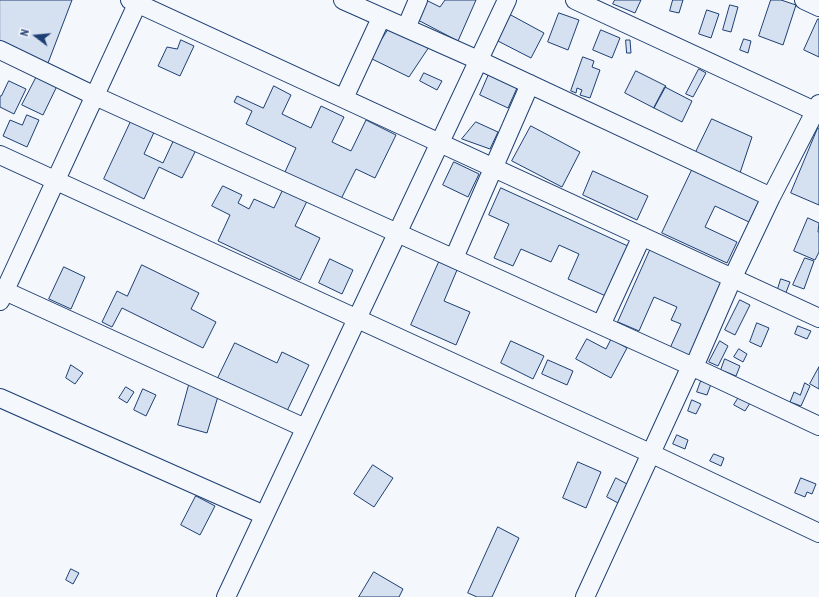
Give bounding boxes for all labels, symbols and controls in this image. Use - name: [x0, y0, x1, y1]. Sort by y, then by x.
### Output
- north arrow: [16, 16, 56, 56]
- text: N: [17, 28, 32, 38]

